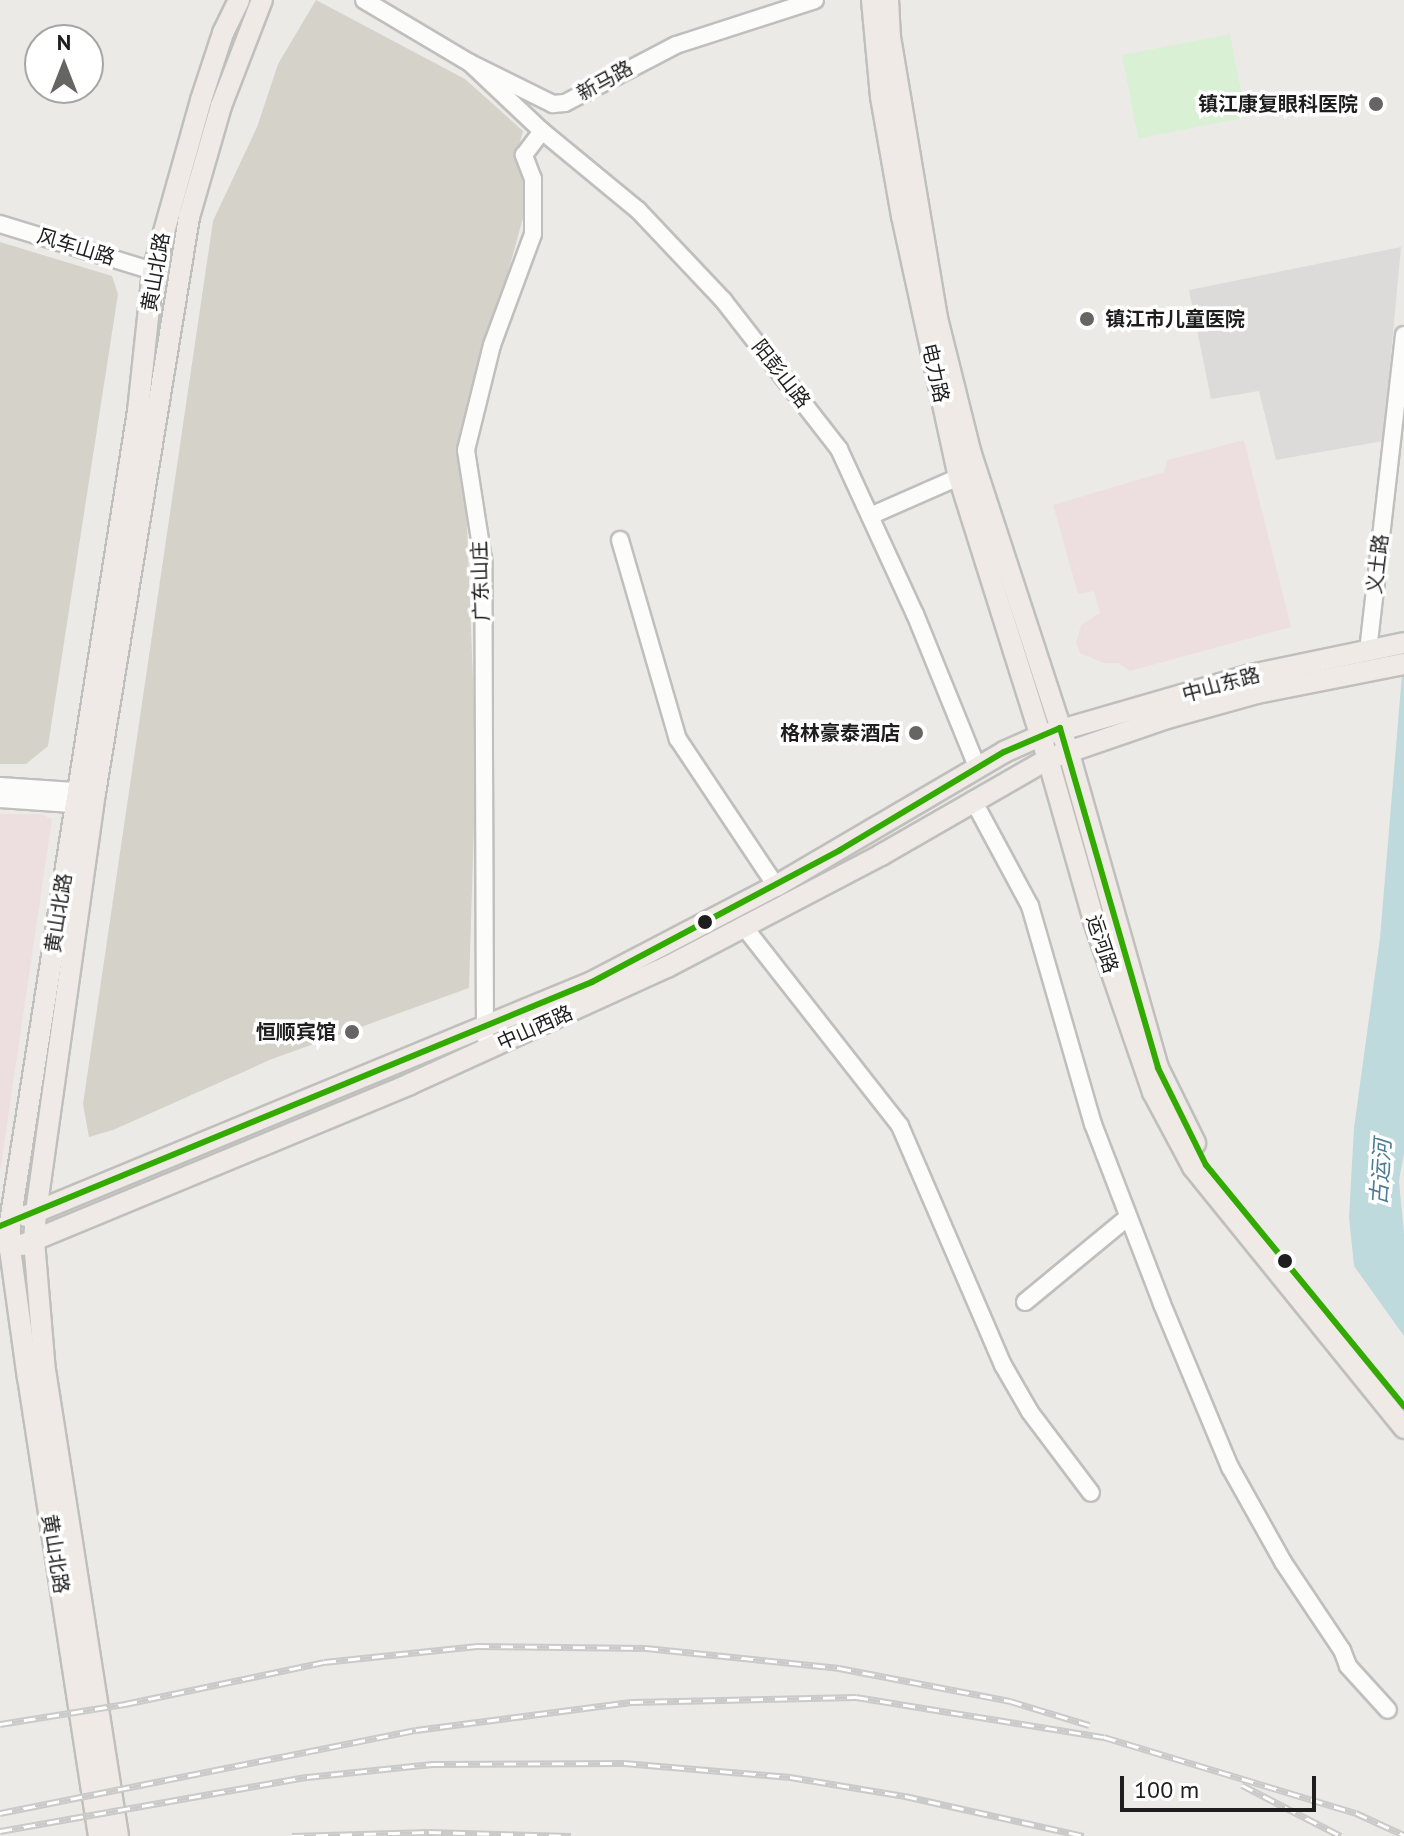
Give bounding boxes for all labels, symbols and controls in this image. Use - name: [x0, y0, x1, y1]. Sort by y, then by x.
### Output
- north arrow: [24, 24, 104, 104]
- text: N: [57, 28, 71, 56]
- street label: 新马路: [573, 56, 637, 106]
- place label: 镇江康复眼科医院: [1198, 92, 1358, 116]
- marker: 镇江康复眼科医院: [1365, 93, 1387, 115]
- street label: 风车山路: [34, 224, 118, 270]
- street label: 黄山北路: [137, 231, 175, 313]
- place label: 镇江市儿童医院: [1105, 307, 1245, 331]
- marker: 镇江市儿童医院: [1076, 308, 1098, 330]
- street label: 阳彭山路: [747, 335, 815, 413]
- street label: 电力路: [917, 341, 953, 405]
- street label: 义土路: [1362, 533, 1394, 595]
- street label: 广东山庄: [468, 541, 494, 621]
- street label: 中山东路: [1179, 663, 1263, 707]
- place label: 格林豪泰酒店: [780, 721, 900, 745]
- marker: 格林豪泰酒店: [907, 724, 925, 742]
- street label: 黄山北路: [41, 872, 77, 954]
- street label: 运河路: [1081, 912, 1123, 976]
- unlabelled marker: [697, 914, 713, 930]
- street label: 中山西路: [494, 1001, 576, 1055]
- place label: 恒顺宾馆: [256, 1020, 336, 1044]
- marker: 恒顺宾馆: [343, 1023, 361, 1041]
- water label: 古运河: [1366, 1138, 1396, 1206]
- unlabelled marker: [1277, 1253, 1293, 1269]
- street label: 黄山北路: [37, 1513, 73, 1595]
- scale bar: [1124, 1760, 1320, 1810]
- text: 100 m: [1134, 1774, 1199, 1805]

